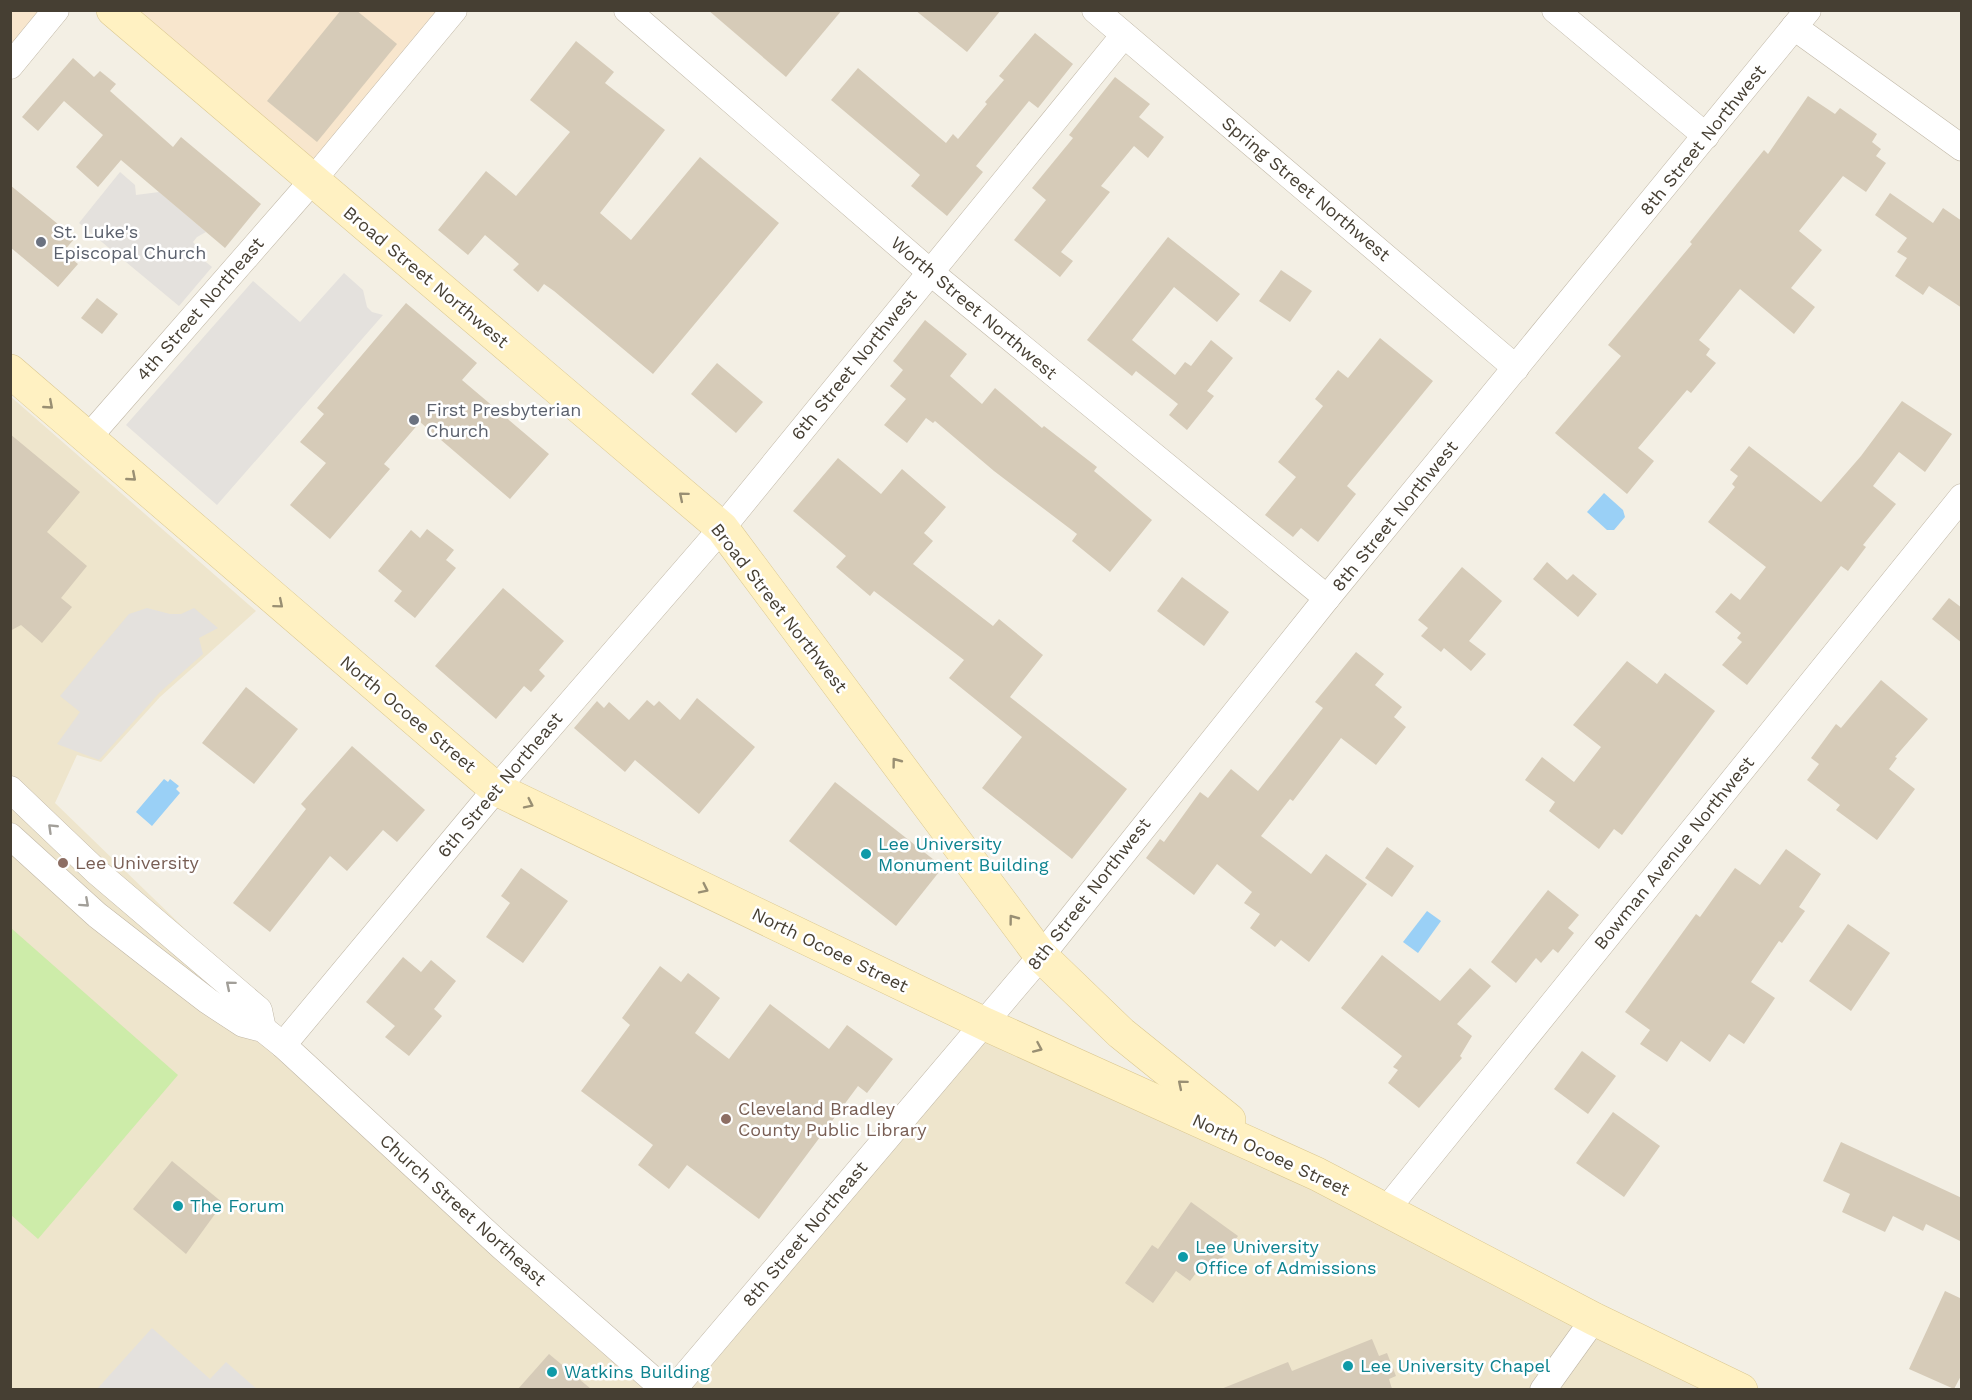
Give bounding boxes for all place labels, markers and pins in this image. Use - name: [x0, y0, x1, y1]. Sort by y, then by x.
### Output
- place label: St. Luke's Episcopal Church: [53, 221, 206, 263]
- marker: St. Luke's Episcopal Church: [34, 235, 48, 249]
- place label: First Presbyterian Church: [426, 399, 582, 441]
- marker: First Presbyterian Church: [407, 413, 421, 427]
- place label: Lee University Monument Building: [878, 833, 1049, 875]
- marker: Lee University Monument Building: [859, 847, 873, 861]
- place label: Lee University: [75, 852, 200, 873]
- marker: Lee University: [56, 856, 70, 870]
- place label: Cleveland Bradley County Public Library: [738, 1098, 927, 1140]
- marker: Cleveland Bradley County Public Library: [719, 1112, 733, 1126]
- place label: The Forum: [190, 1195, 285, 1216]
- marker: The Forum: [171, 1199, 185, 1213]
- place label: Lee University Office of Admissions: [1195, 1236, 1377, 1278]
- marker: Lee University Office of Admissions: [1176, 1250, 1190, 1264]
- place label: Lee University Chapel: [1360, 1355, 1551, 1376]
- marker: Lee University Chapel: [1341, 1359, 1355, 1373]
- place label: Watkins Building: [564, 1361, 710, 1382]
- marker: Watkins Building: [545, 1365, 559, 1379]

